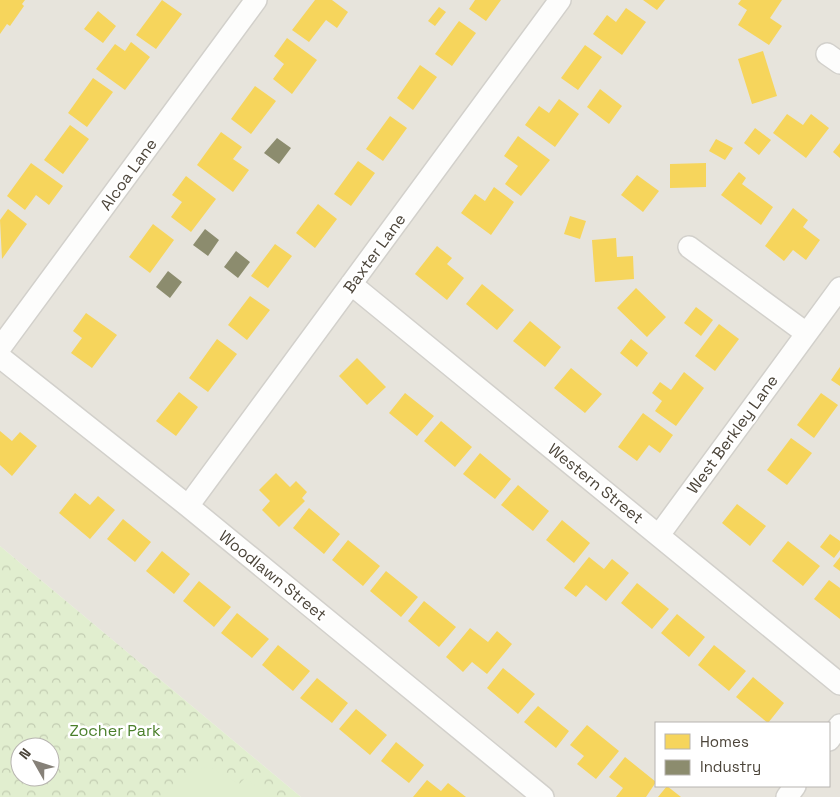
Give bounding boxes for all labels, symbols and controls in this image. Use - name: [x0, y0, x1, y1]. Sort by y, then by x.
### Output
- street label: Alcoa Lane: [95, 134, 162, 214]
- street label: Baxter Lane: [339, 209, 410, 297]
- street label: West Berkley Lane: [682, 371, 783, 498]
- street label: Western Street: [544, 438, 648, 528]
- street label: Woodlawn Street: [215, 526, 331, 625]
- park label: Zocher Park: [69, 720, 161, 741]
- legend: [655, 722, 830, 787]
- text: Homes: [700, 732, 749, 751]
- north arrow: [10, 737, 60, 787]
- text: N: [15, 745, 35, 763]
- text: Industry: [700, 757, 761, 776]

